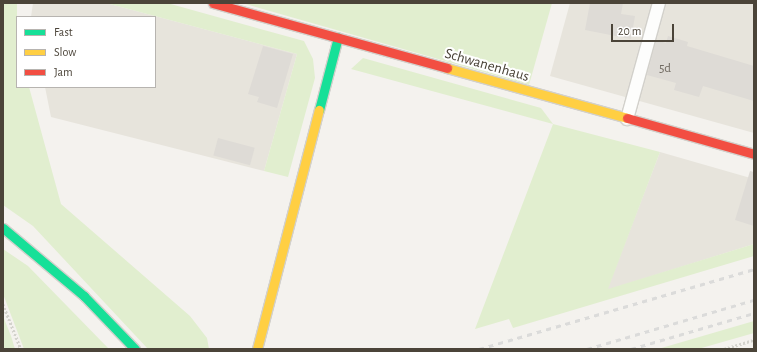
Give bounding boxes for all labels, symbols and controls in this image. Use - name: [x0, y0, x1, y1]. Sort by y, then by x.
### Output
- legend: [16, 16, 156, 88]
- scale bar: [613, 16, 676, 42]
- text: 20 m: [618, 25, 641, 37]
- text: Fast: [54, 26, 73, 38]
- street label: Schwanenhaus: [443, 44, 531, 86]
- text: Slow: [54, 46, 76, 58]
- house number: 5d: [659, 61, 671, 77]
- text: Jam: [54, 66, 73, 78]

